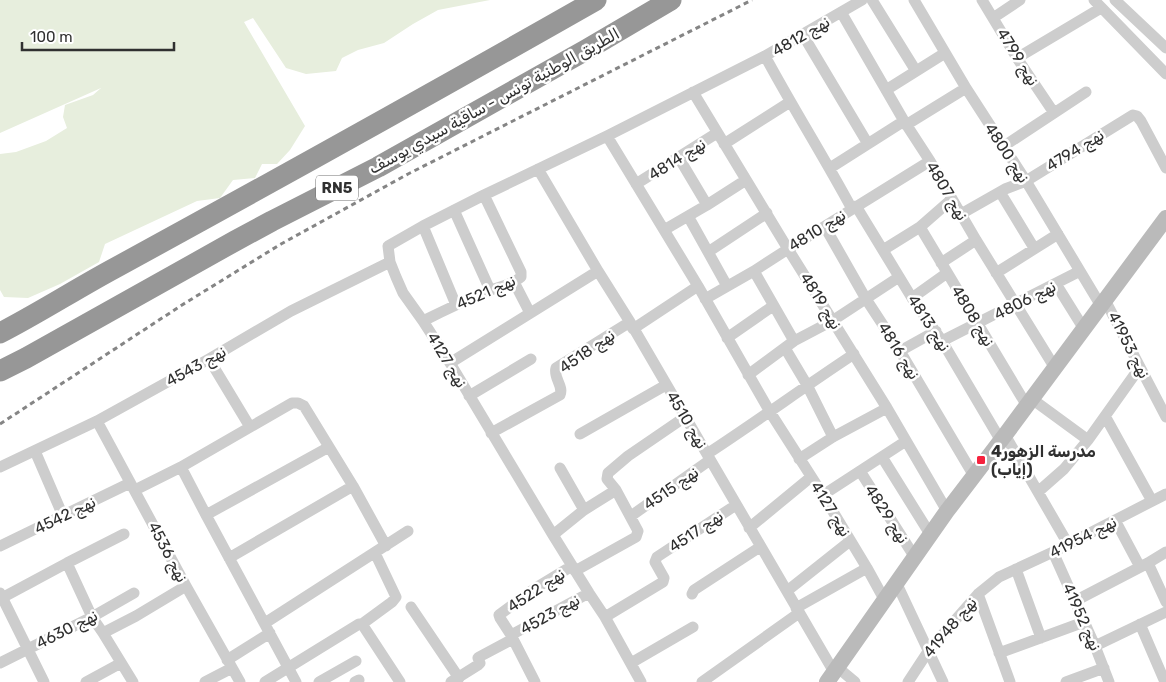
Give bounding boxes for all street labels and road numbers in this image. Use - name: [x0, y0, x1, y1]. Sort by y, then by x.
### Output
- street label: نهج 4812: [769, 12, 834, 62]
- street label: الطريق الوطنية تونس - ساقية سيدي يوسف: [365, 24, 624, 180]
- street label: نهج 4799: [991, 25, 1043, 90]
- street label: نهج 4800: [979, 119, 1033, 188]
- street label: نهج 4794: [1043, 125, 1109, 177]
- street label: نهج 4814: [645, 134, 710, 186]
- street label: نهج 4807: [920, 158, 972, 225]
- road number: RN5: [316, 176, 358, 200]
- street label: نهج 4810: [785, 205, 850, 257]
- street label: نهج 4819: [794, 269, 846, 334]
- street label: نهج 4521: [453, 271, 519, 315]
- street label: نهج 4806: [991, 276, 1060, 325]
- street label: نهج 4808: [946, 282, 999, 351]
- street label: نهج 4813: [902, 291, 954, 356]
- street label: نهج 41953: [1102, 308, 1154, 383]
- street label: نهج 4816: [872, 319, 924, 384]
- street label: نهج 4518: [555, 325, 620, 379]
- street label: نهج 4127: [421, 329, 471, 392]
- street label: نهج 4543: [162, 342, 231, 392]
- street label: نهج 4510: [661, 388, 712, 453]
- street label: نهج 4515: [640, 462, 703, 515]
- street label: نهج 4127: [805, 478, 855, 541]
- street label: نهج 4829: [859, 481, 913, 548]
- street label: نهج 4542: [31, 492, 100, 540]
- street label: نهج 4517: [665, 506, 728, 558]
- street label: نهج 41954: [1046, 512, 1121, 564]
- street label: نهج 4536: [142, 518, 192, 586]
- street label: نهج 4522: [504, 564, 570, 618]
- street label: نهج 41952: [1057, 580, 1105, 655]
- street label: نهج 4523: [517, 590, 584, 640]
- street label: نهج 41948: [919, 593, 982, 663]
- street label: نهج 4630: [33, 605, 102, 654]

